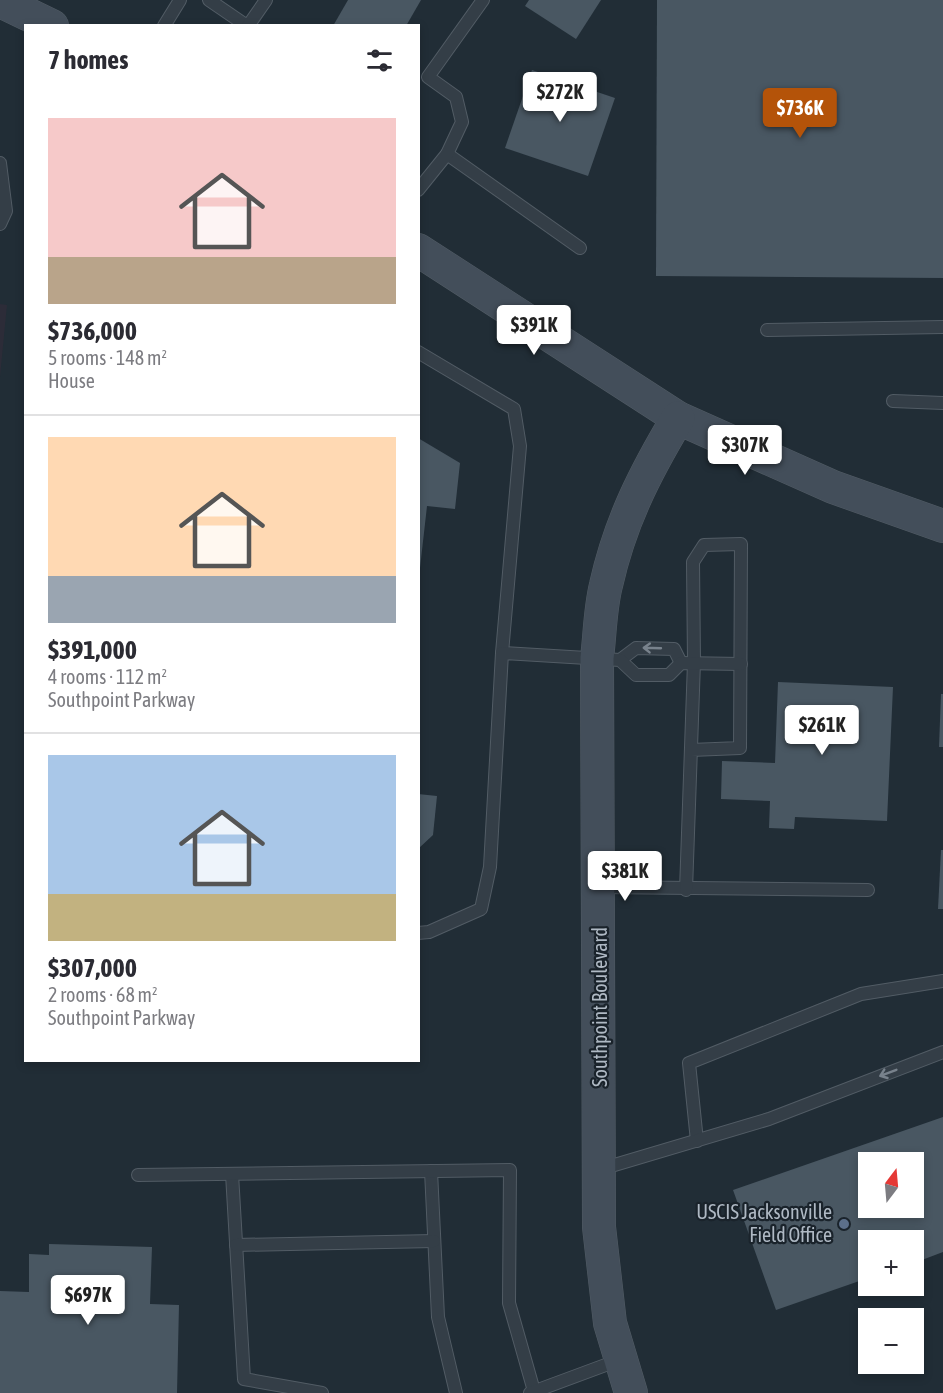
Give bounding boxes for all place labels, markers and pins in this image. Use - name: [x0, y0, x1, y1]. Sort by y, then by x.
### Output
- pin: $272K: [518, 72, 602, 123]
- pin: $736K: [758, 88, 842, 139]
- pin: $391K: [492, 305, 576, 356]
- pin: $307K: [703, 425, 787, 476]
- pin: $261K: [780, 705, 864, 756]
- pin: $381K: [583, 851, 667, 902]
- place label: USCIS Jacksonville Field Office: [696, 1200, 832, 1246]
- marker: USCIS Jacksonville Field Office: [837, 1217, 851, 1231]
- pin: $697K: [46, 1275, 130, 1326]

